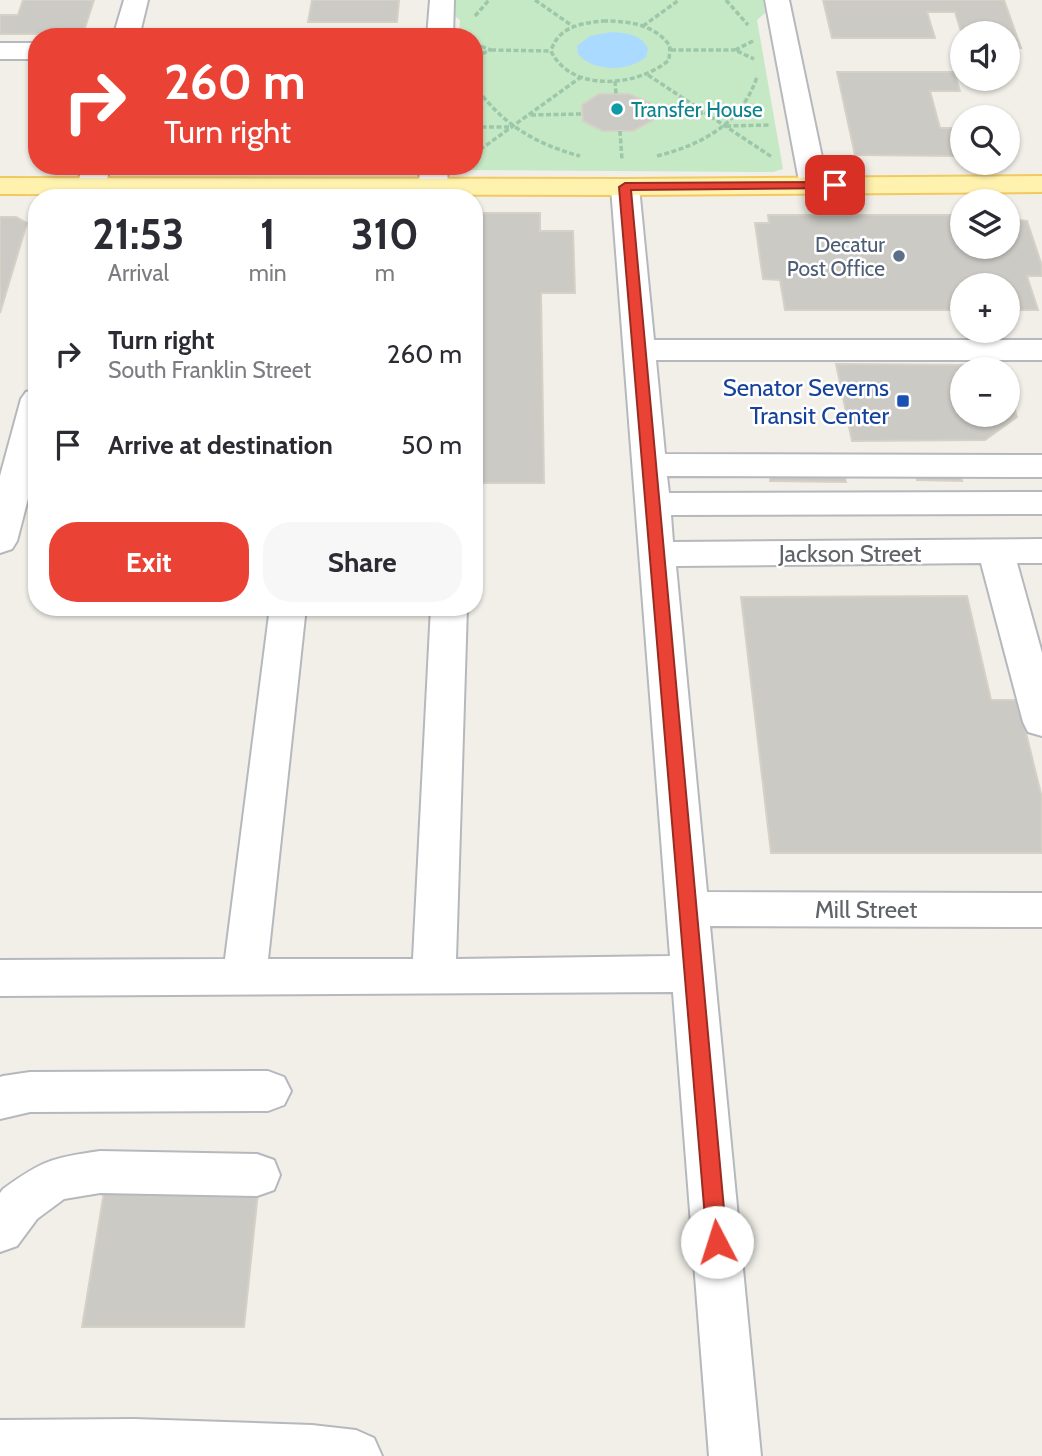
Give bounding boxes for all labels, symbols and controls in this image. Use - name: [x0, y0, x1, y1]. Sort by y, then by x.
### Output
- map controls: [950, 21, 1020, 427]
- button: sound: [950, 21, 1020, 91]
- text: 260 m: [164, 52, 306, 111]
- icon: right: [49, 56, 140, 147]
- place label: Transfer House: [631, 97, 763, 122]
- marker: Transfer House: [609, 101, 625, 117]
- button: search: [950, 105, 1020, 175]
- text: Turn right: [164, 112, 291, 151]
- pin: [805, 155, 865, 215]
- icon: arrive: [816, 166, 854, 204]
- button: layers: [950, 189, 1020, 259]
- text: 21:53: [92, 208, 185, 260]
- text: 1: [260, 208, 275, 260]
- text: 310: [351, 208, 419, 260]
- place label: Decatur Post Office: [787, 232, 885, 281]
- marker: Decatur Post Office: [891, 248, 907, 264]
- text: Arrival: [108, 259, 169, 287]
- text: min: [249, 259, 287, 287]
- text: m: [375, 259, 395, 287]
- button: +: [950, 273, 1020, 343]
- text: Turn right: [108, 324, 214, 356]
- icon: right: [49, 335, 87, 373]
- text: 260 m: [387, 338, 462, 370]
- text: South Franklin Street: [108, 356, 311, 384]
- button: −: [950, 357, 1020, 427]
- place label: Senator Severns Transit Center: [723, 373, 889, 430]
- marker: Senator Severns Transit Center: [895, 393, 911, 409]
- icon: arrive: [49, 426, 87, 464]
- text: Arrive at destination: [108, 429, 333, 461]
- text: 50 m: [401, 429, 462, 461]
- button: Exit: [49, 522, 249, 602]
- button: Share: [263, 522, 462, 602]
- street label: Jackson Street: [778, 539, 921, 568]
- street label: Mill Street: [815, 895, 917, 924]
- position arrow: [680, 1205, 754, 1279]

